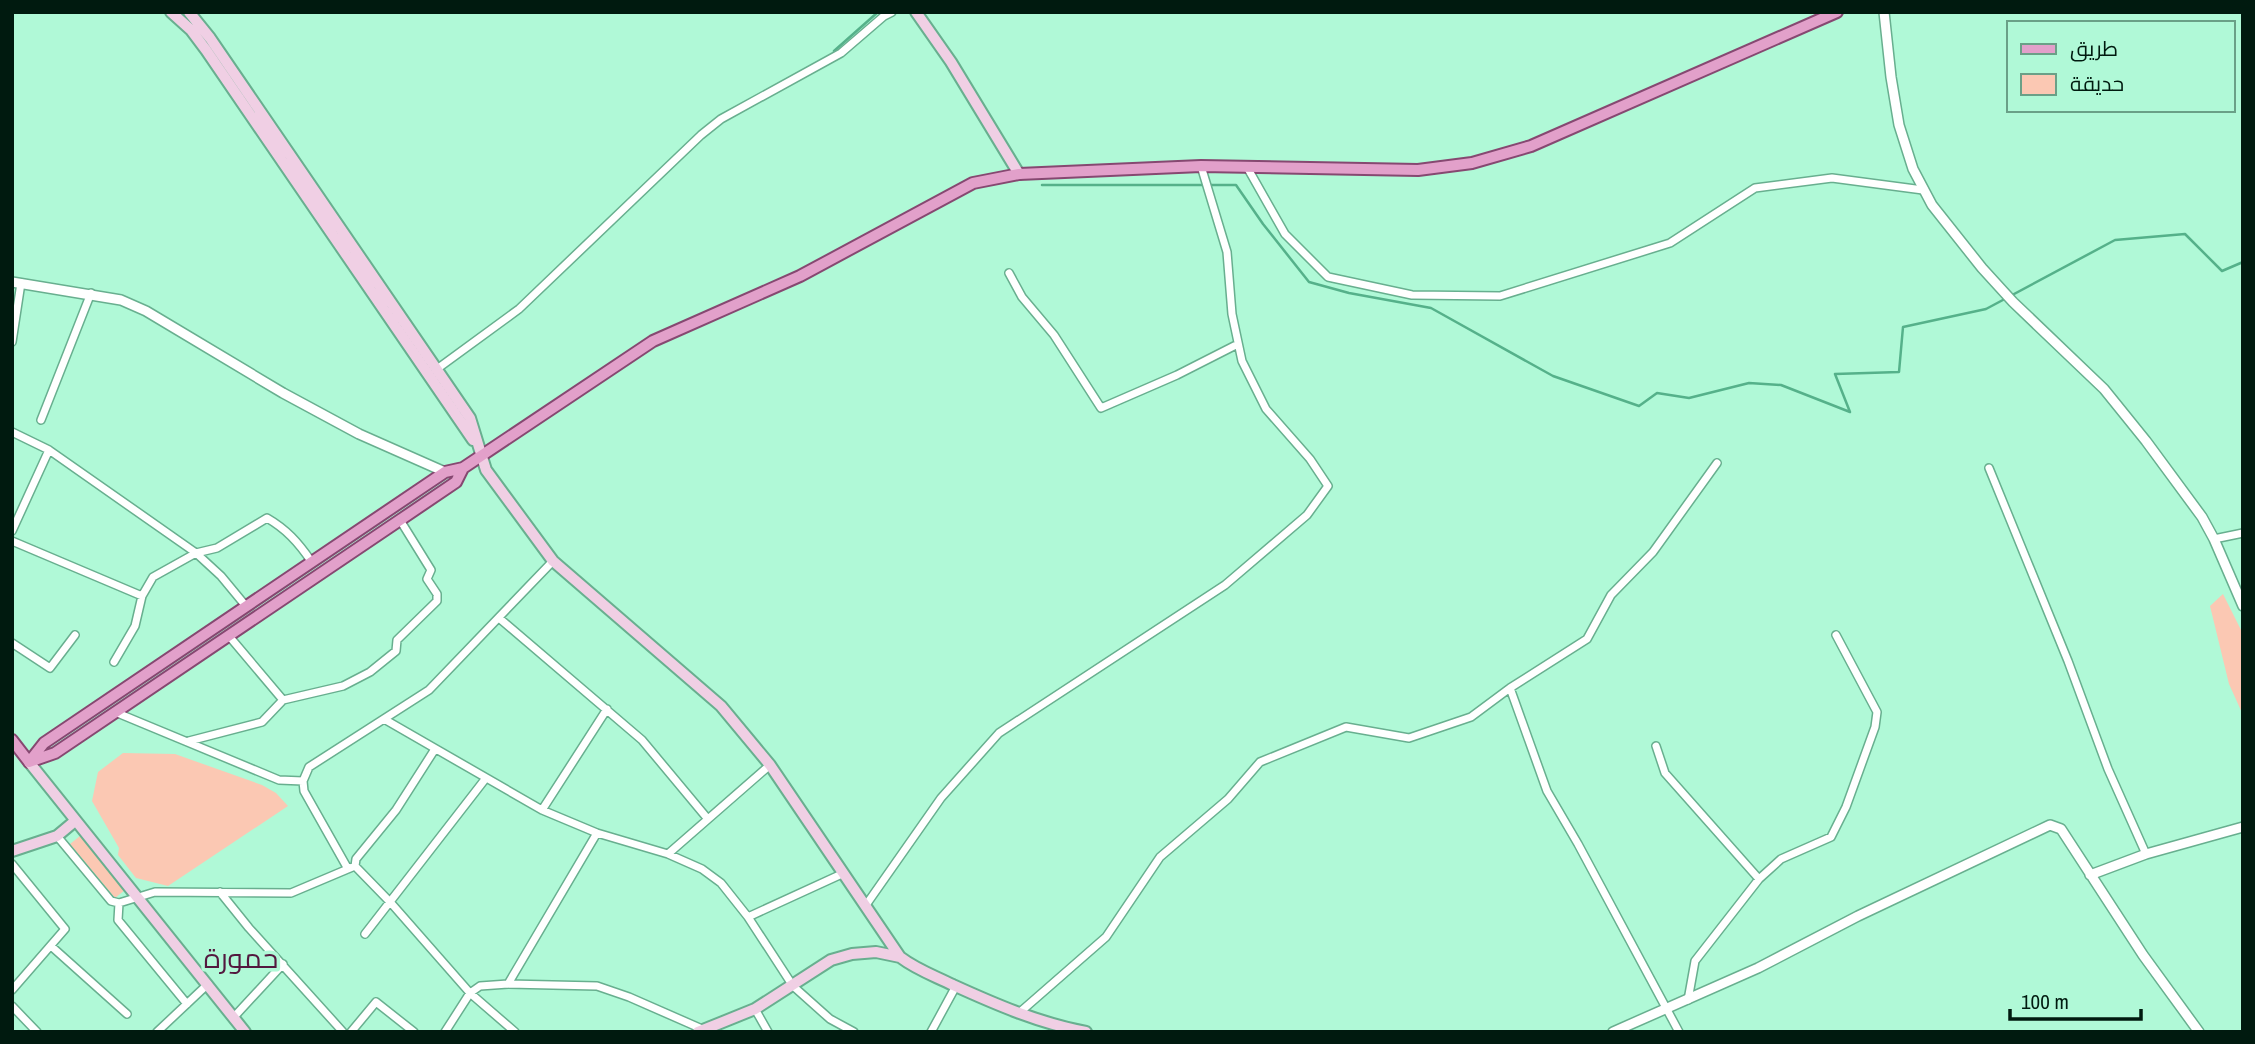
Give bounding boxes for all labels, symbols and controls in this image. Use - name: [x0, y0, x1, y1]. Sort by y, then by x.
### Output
- legend: [2007, 21, 2234, 112]
- text: طريق: [2070, 34, 2118, 63]
- text: حديقة: [2070, 69, 2124, 98]
- district label: حمورة: [204, 939, 278, 977]
- scale bar: [2010, 978, 2141, 1022]
- text: 100 m: [2021, 987, 2069, 1016]

